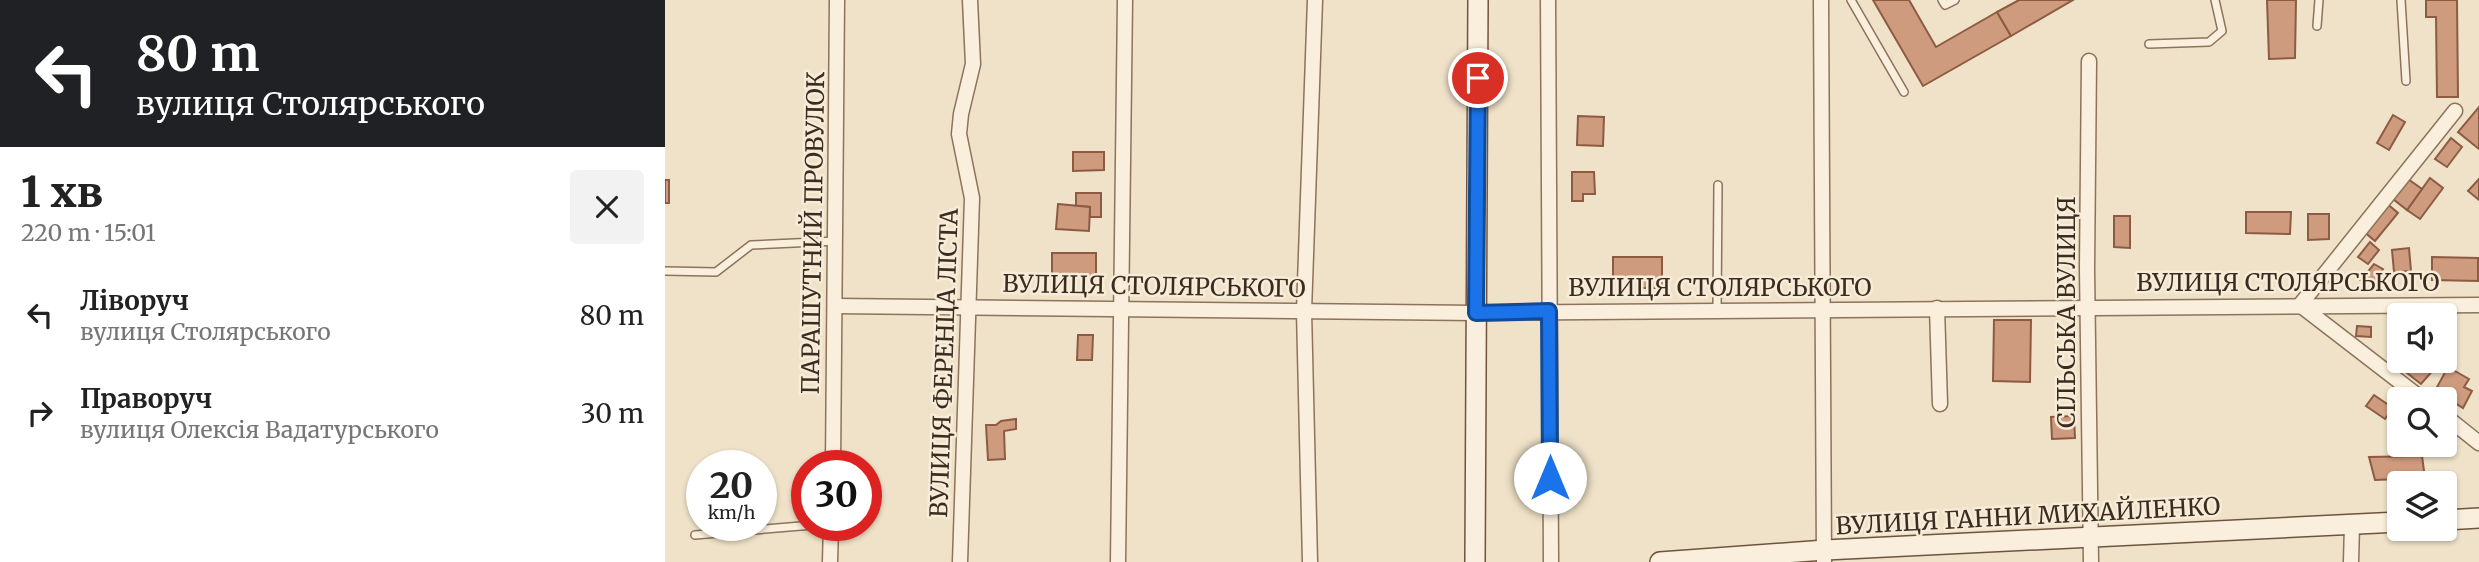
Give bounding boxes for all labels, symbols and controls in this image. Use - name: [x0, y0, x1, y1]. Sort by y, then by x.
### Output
- text: 80 m: [136, 23, 259, 84]
- icon: left: [21, 28, 112, 119]
- pin: [1448, 48, 1508, 108]
- icon: arrive: [1459, 59, 1497, 97]
- street label: ПАРАШУТНИЙ ПРОВУЛОК: [795, 71, 831, 395]
- text: вулиця Столярського: [136, 84, 485, 124]
- text: 1 хв: [21, 166, 103, 218]
- button: close: [570, 170, 644, 244]
- street label: СІЛЬСЬКА ВУЛИЦЯ: [2051, 196, 2082, 428]
- street label: ВУЛИЦЯ ФЕРЕНЦА ЛІСТА: [923, 207, 965, 518]
- text: 220 m · 15:01: [21, 218, 156, 247]
- street label: ВУЛИЦЯ СТОЛЯРСЬКОГО: [2136, 267, 2440, 298]
- street label: ВУЛИЦЯ СТОЛЯРСЬКОГО: [1002, 268, 1306, 304]
- street label: ВУЛИЦЯ СТОЛЯРСЬКОГО: [1568, 272, 1872, 303]
- text: Ліворуч: [80, 284, 189, 317]
- icon: left: [21, 296, 59, 334]
- text: 80 m: [580, 299, 644, 332]
- map controls: [2387, 303, 2457, 541]
- button: sound: [2387, 303, 2457, 373]
- text: вулиця Столярського: [80, 317, 331, 346]
- text: Праворуч: [80, 382, 212, 415]
- button: search: [2387, 387, 2457, 457]
- icon: right: [21, 394, 59, 432]
- text: 30 m: [581, 397, 644, 430]
- text: вулиця Олексія Вадатурського: [80, 415, 439, 444]
- position arrow: [1513, 441, 1587, 515]
- speed limit sign: 30: [791, 450, 882, 541]
- text: 20: [710, 464, 753, 508]
- button: layers: [2387, 471, 2457, 541]
- street label: ВУЛИЦЯ ГАННИ МИХАЙЛЕНКО: [1835, 490, 2221, 542]
- text: km/h: [708, 501, 755, 524]

